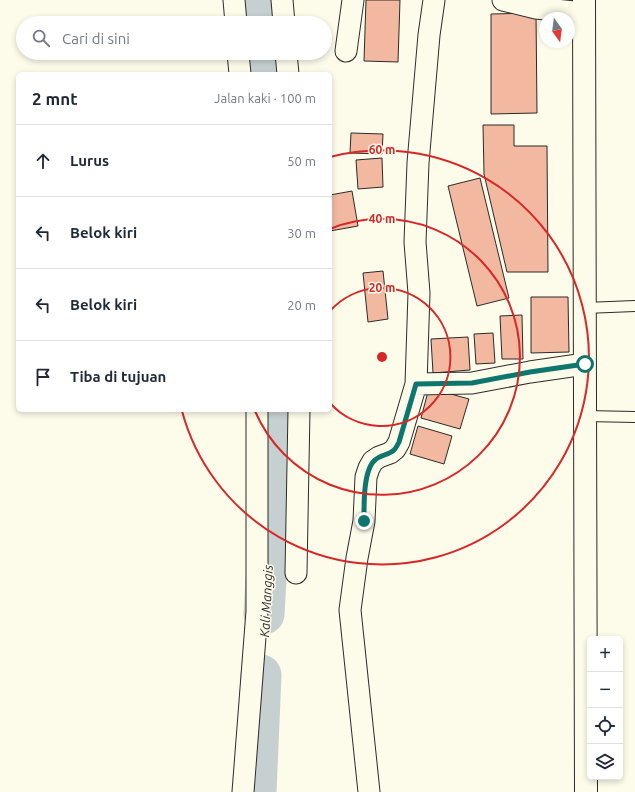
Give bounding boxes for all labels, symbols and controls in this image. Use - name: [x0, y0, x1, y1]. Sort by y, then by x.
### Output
- north arrow: [539, 12, 575, 48]
- search box: [16, 16, 332, 60]
- icon: search: [30, 27, 52, 49]
- text: Cari di sini: [62, 30, 130, 47]
- text: 2 mnt: [32, 89, 78, 108]
- text: Jalan kaki · 100 m: [214, 91, 316, 105]
- text: 60 m: [369, 143, 395, 156]
- icon: ahead: [32, 150, 54, 172]
- text: Lurus: [70, 152, 109, 169]
- text: 50 m: [287, 154, 316, 168]
- text: 40 m: [369, 212, 395, 225]
- icon: left: [32, 222, 54, 244]
- text: Belok kiri: [70, 224, 137, 241]
- text: 30 m: [287, 226, 316, 240]
- text: 20 m: [369, 281, 395, 294]
- icon: left: [32, 294, 54, 316]
- text: Belok kiri: [70, 296, 137, 313]
- text: 20 m: [287, 298, 316, 312]
- centre of rings: [375, 350, 389, 364]
- route start: [576, 355, 594, 373]
- icon: arrive: [32, 366, 54, 388]
- text: Tiba di tujuan: [70, 368, 166, 385]
- route end: [355, 512, 373, 530]
- water label: Kali Manggis: [257, 564, 275, 638]
- map controls: [587, 636, 623, 780]
- button: +: [587, 636, 623, 672]
- button: −: [587, 672, 623, 708]
- button: locate: [587, 708, 623, 744]
- button: layers: [587, 744, 623, 780]

